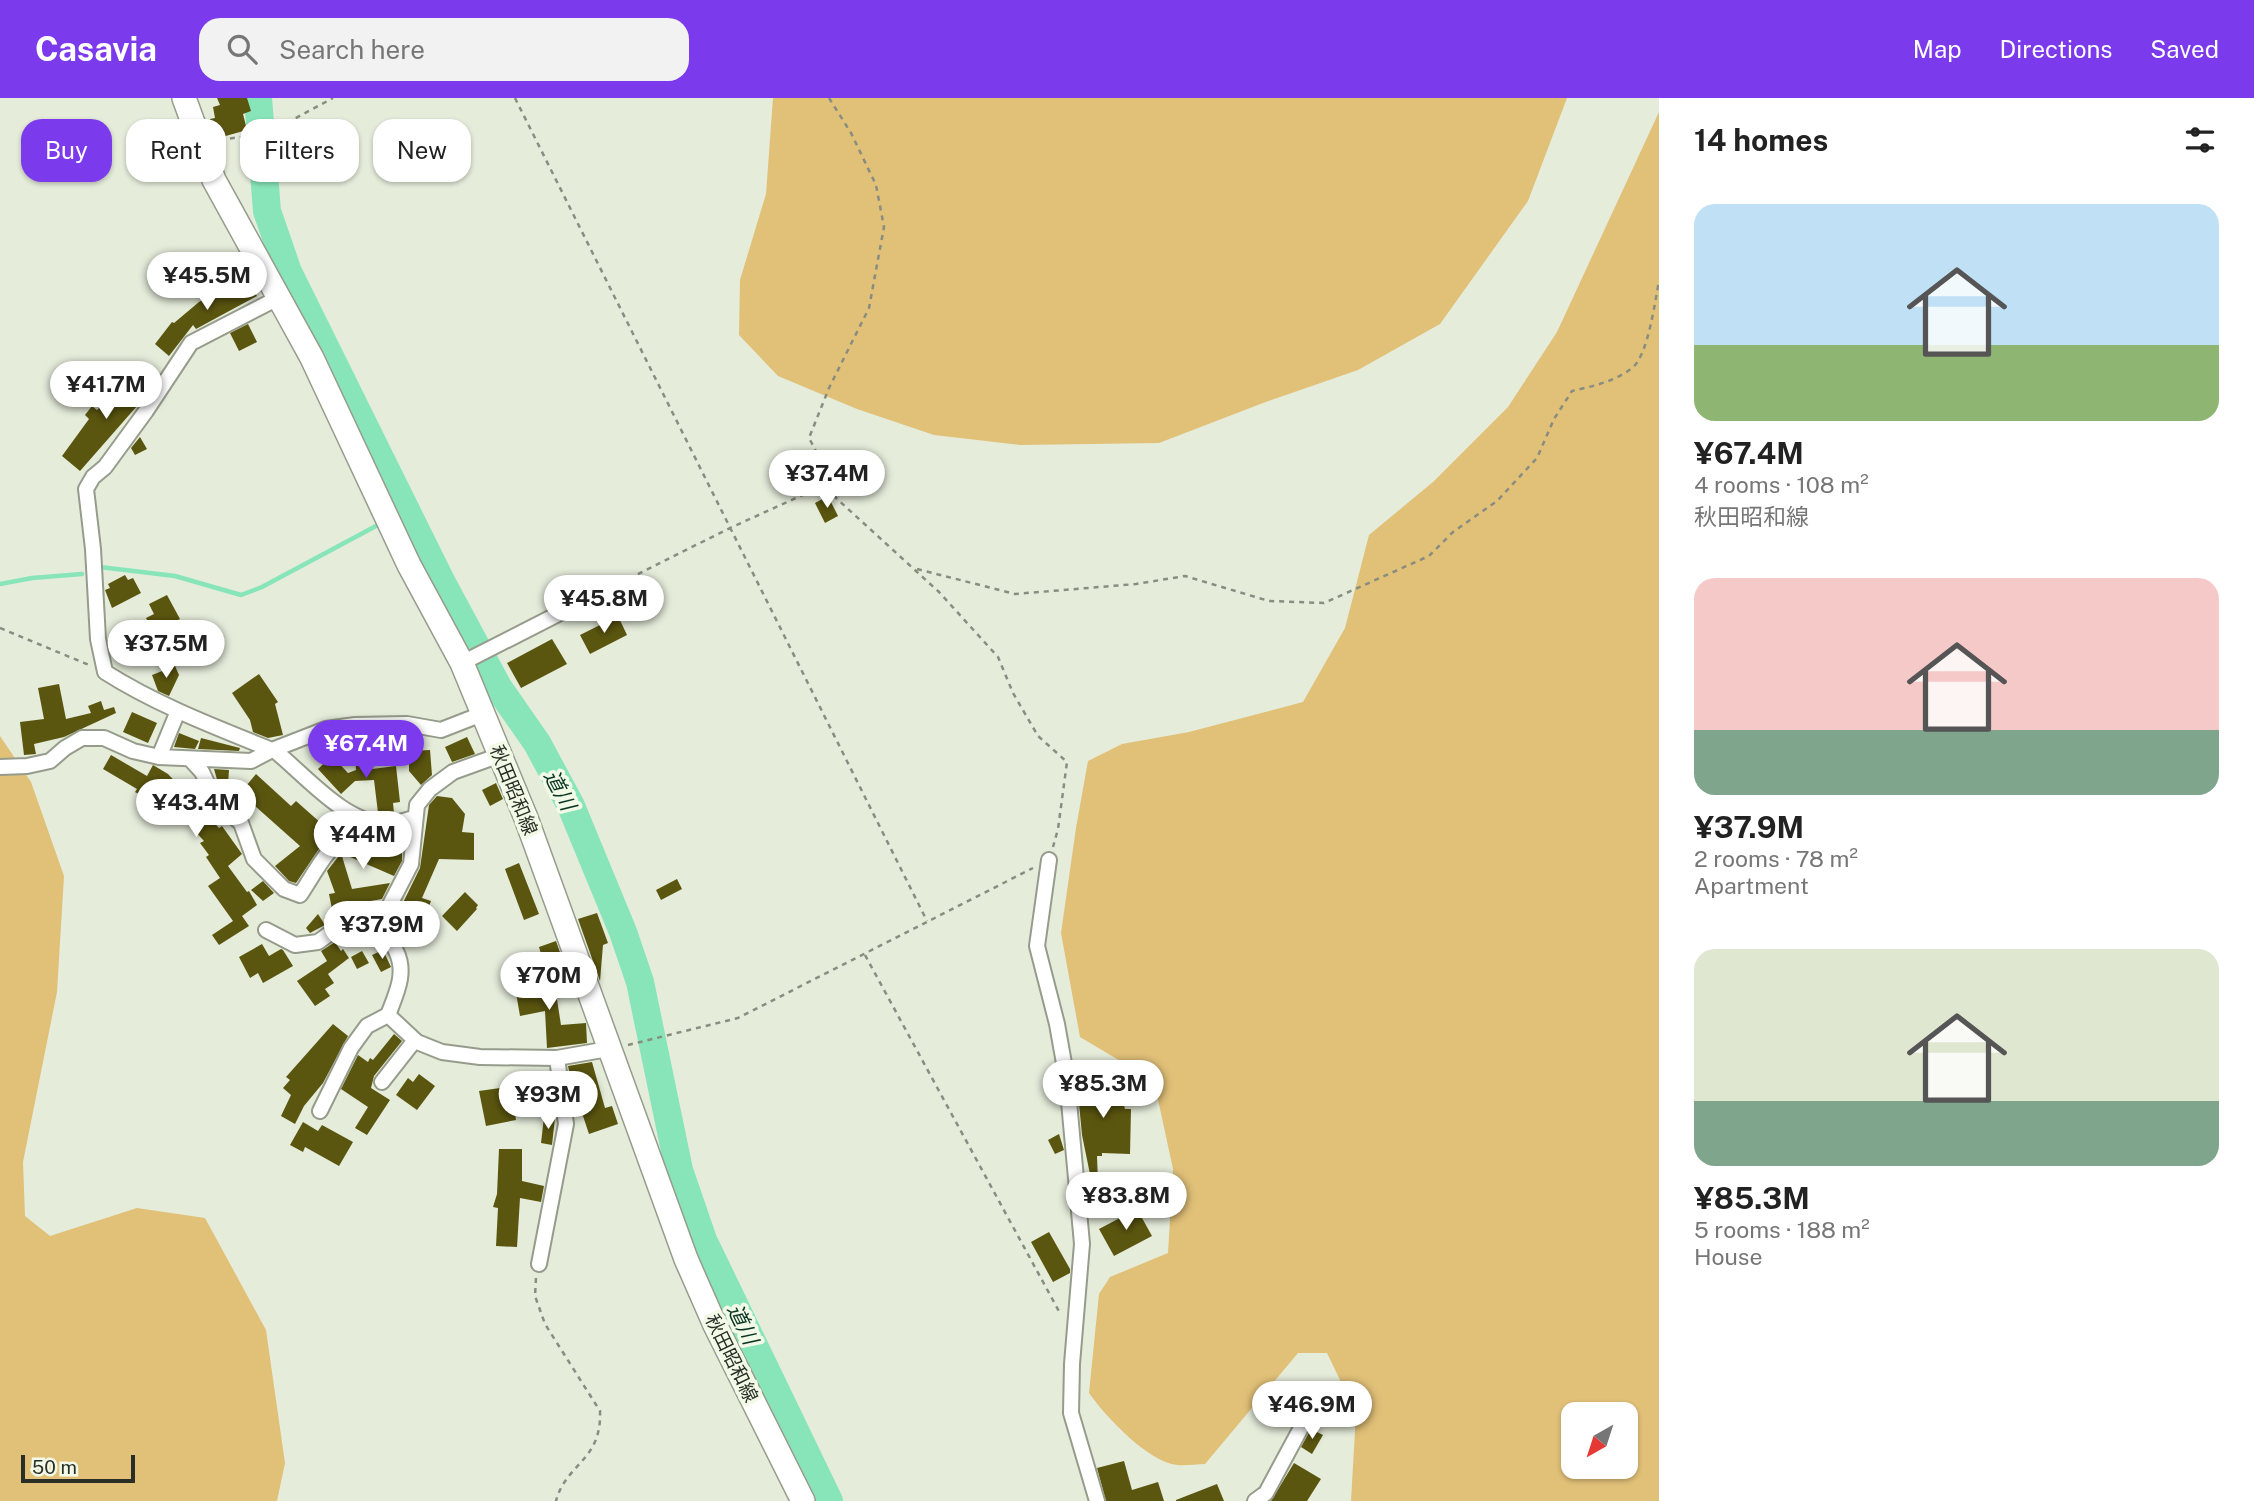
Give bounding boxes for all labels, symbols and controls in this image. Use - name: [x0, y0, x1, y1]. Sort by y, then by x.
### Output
- search box: [199, 18, 689, 81]
- text: Casavia: [35, 30, 157, 68]
- icon: search: [223, 30, 261, 68]
- text: Search here: [279, 34, 425, 65]
- text: Map: [1913, 35, 1962, 63]
- text: Directions: [2000, 35, 2112, 63]
- text: Saved: [2150, 35, 2219, 63]
- chip: Buy: [21, 119, 112, 182]
- chip: Rent: [126, 119, 226, 182]
- chip: Filters: [240, 119, 359, 182]
- chip: New: [373, 119, 471, 182]
- icon: filters: [2181, 121, 2219, 159]
- text: 14 homes: [1694, 122, 1828, 158]
- icon: home: [1894, 249, 2020, 375]
- pin: ¥45.5M: [150, 252, 264, 312]
- text: ¥45.5M: [163, 261, 251, 288]
- pin: ¥41.7M: [49, 362, 163, 421]
- text: ¥41.7M: [66, 370, 146, 397]
- text: ¥67.4M: [1694, 435, 1804, 471]
- pin: ¥37.4M: [770, 450, 884, 510]
- text: ¥37.4M: [785, 459, 869, 486]
- text: 4 rooms · 108 m²: [1694, 471, 1869, 498]
- text: 秋田昭和線: [1694, 503, 1809, 530]
- pin: ¥45.8M: [547, 575, 661, 635]
- text: ¥45.8M: [560, 584, 648, 611]
- pin: ¥37.5M: [109, 620, 223, 680]
- icon: home: [1894, 624, 2020, 750]
- text: ¥37.5M: [124, 629, 208, 656]
- pin: ¥67.4M: [309, 720, 423, 780]
- text: ¥67.4M: [324, 729, 408, 756]
- street label: 秋田昭和線: [486, 742, 542, 838]
- water label: 道川: [539, 766, 582, 816]
- pin: ¥43.4M: [139, 780, 253, 839]
- text: ¥43.4M: [152, 788, 240, 815]
- text: ¥37.9M: [1694, 809, 1804, 845]
- pin: ¥44M: [322, 812, 404, 871]
- text: ¥44M: [330, 820, 396, 847]
- text: 2 rooms · 78 m²: [1694, 845, 1858, 872]
- text: Apartment: [1694, 872, 1809, 899]
- pin: ¥37.9M: [325, 902, 439, 961]
- text: ¥37.9M: [340, 910, 424, 937]
- pin: ¥70M: [508, 953, 590, 1012]
- text: ¥70M: [516, 961, 582, 988]
- icon: home: [1894, 995, 2020, 1121]
- pin: ¥85.3M: [1046, 1060, 1160, 1120]
- text: ¥85.3M: [1059, 1069, 1147, 1096]
- pin: ¥93M: [507, 1072, 589, 1131]
- text: ¥93M: [515, 1080, 581, 1107]
- pin: ¥83.8M: [1069, 1172, 1183, 1232]
- text: ¥85.3M: [1694, 1180, 1810, 1216]
- text: ¥83.8M: [1082, 1181, 1170, 1208]
- text: 5 rooms · 188 m²: [1694, 1216, 1870, 1243]
- text: House: [1694, 1243, 1762, 1270]
- water label: 道川: [723, 1300, 764, 1350]
- street label: 秋田昭和線: [701, 1310, 763, 1406]
- pin: ¥46.9M: [1255, 1382, 1369, 1441]
- text: ¥46.9M: [1268, 1390, 1356, 1417]
- north arrow: [1561, 1402, 1638, 1479]
- map controls: [1561, 1402, 1638, 1479]
- scale bar: [21, 1452, 135, 1484]
- text: 50 m: [32, 1456, 77, 1478]

